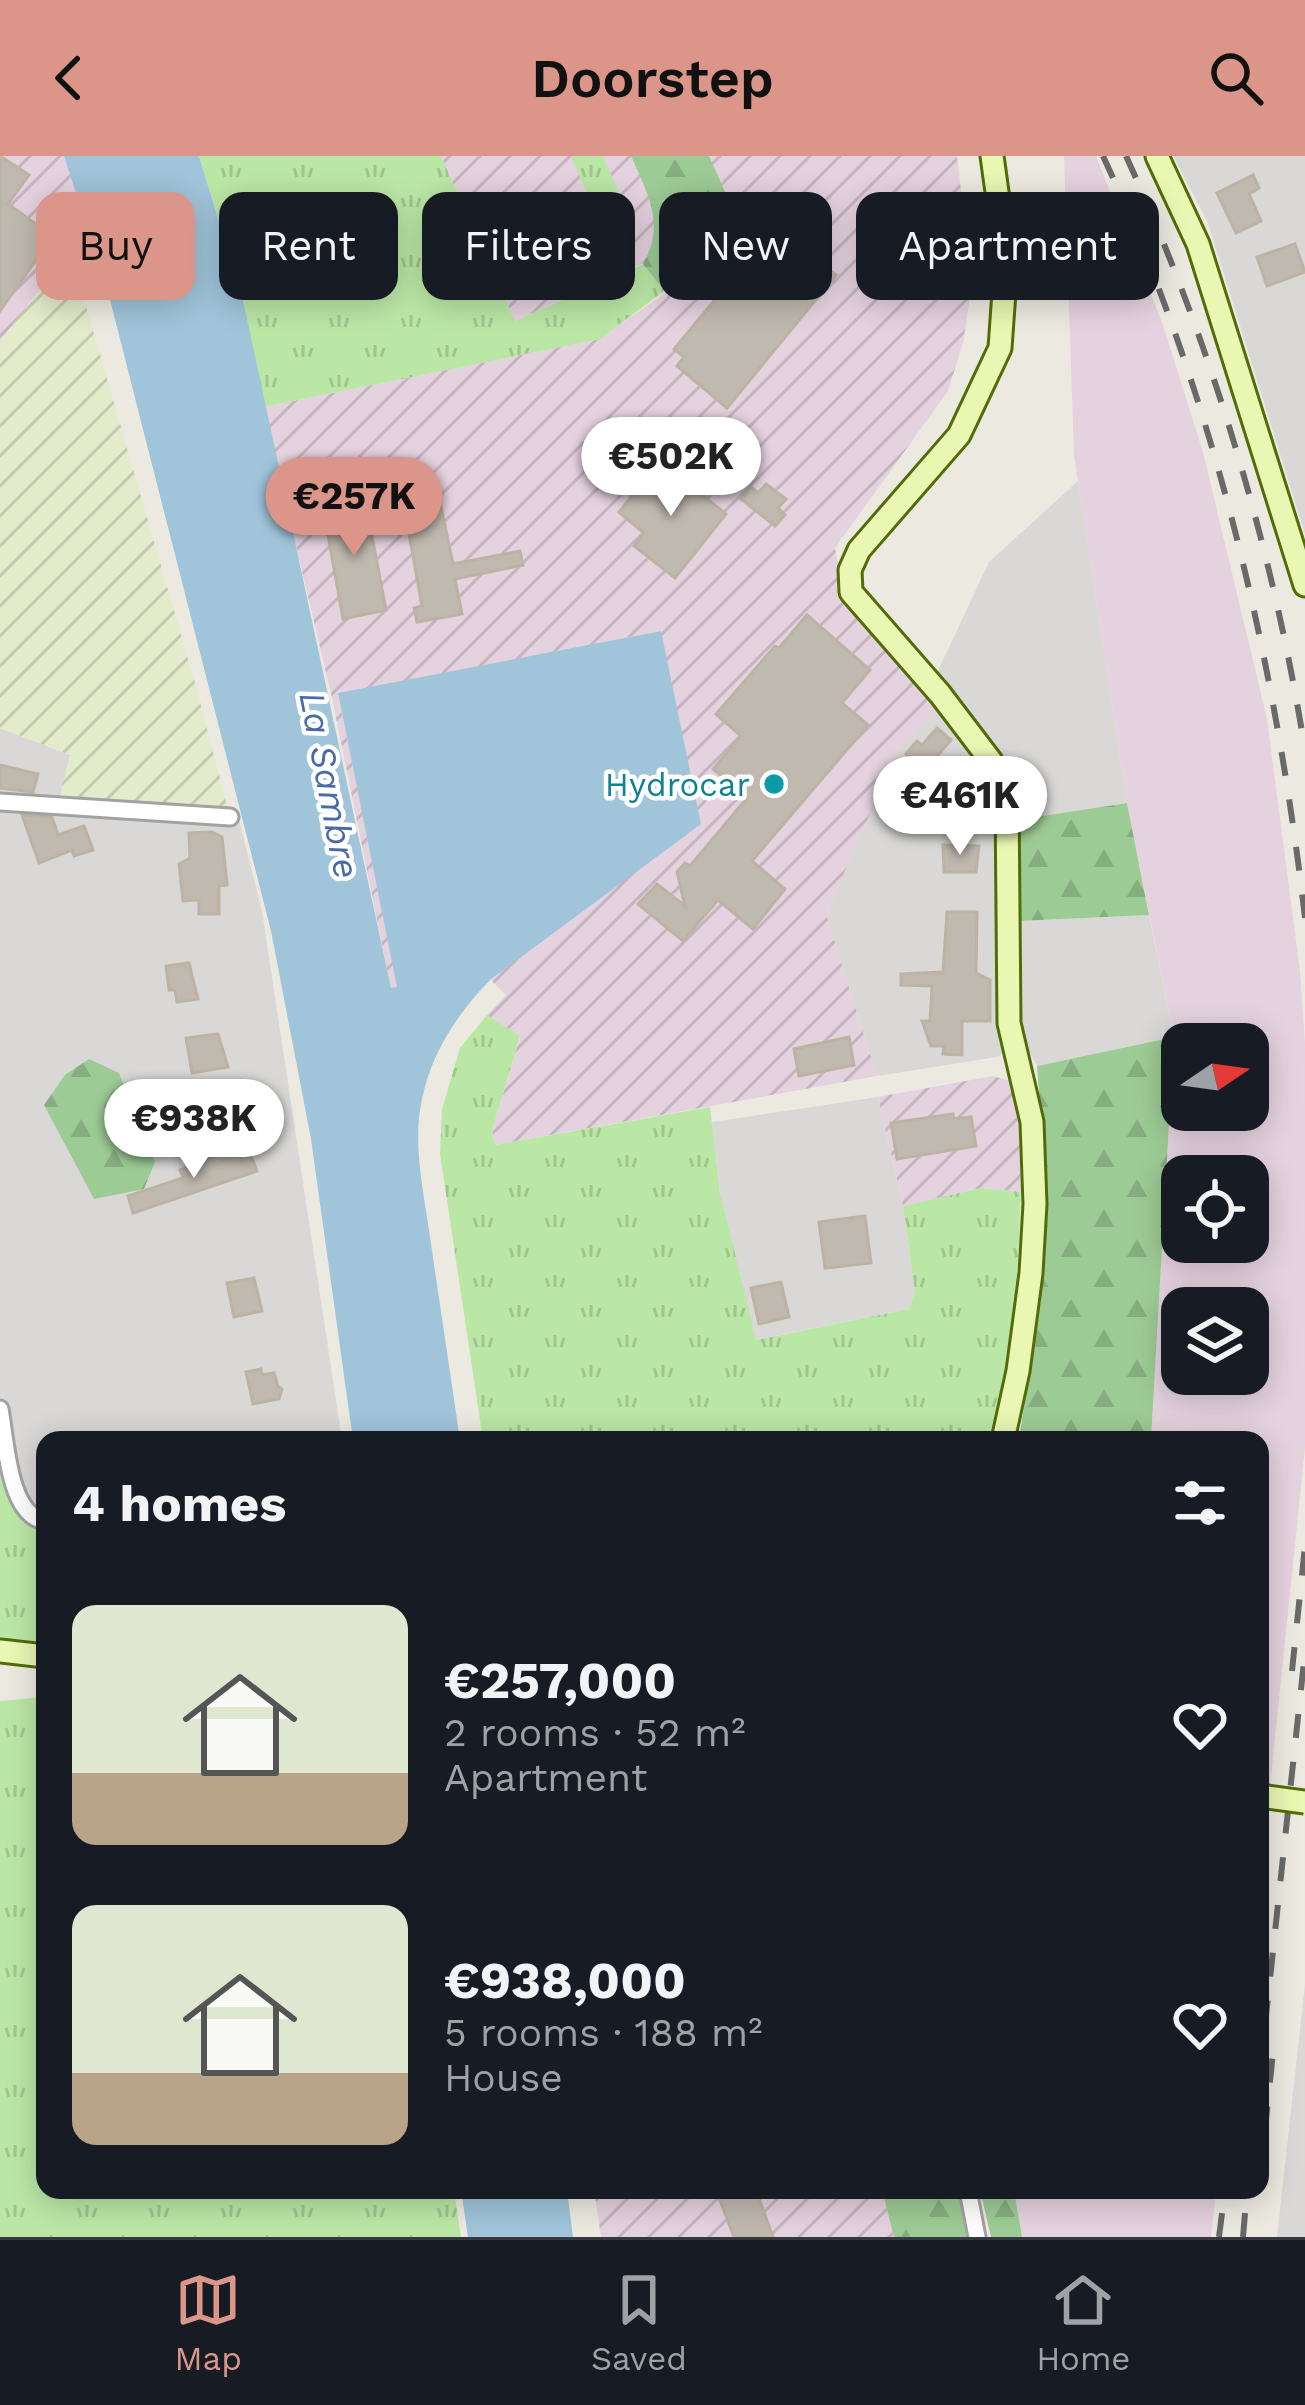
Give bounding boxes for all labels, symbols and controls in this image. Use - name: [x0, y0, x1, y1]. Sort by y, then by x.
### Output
- icon: back: [36, 45, 102, 111]
- icon: search: [1203, 45, 1269, 111]
- text: Doorstep: [531, 47, 774, 110]
- chip: Buy: [36, 192, 195, 300]
- chip: Rent: [219, 192, 398, 300]
- chip: Filters: [422, 192, 635, 300]
- chip: New: [659, 192, 832, 300]
- chip: Apartment: [856, 192, 1159, 300]
- pin: €502K: [587, 417, 755, 519]
- text: €502K: [608, 433, 734, 478]
- pin: €257K: [270, 457, 438, 559]
- text: €257K: [293, 473, 415, 518]
- water label: La Sambre: [290, 688, 368, 882]
- pin: €461K: [876, 756, 1044, 858]
- place label: Hydrocar: [605, 765, 750, 804]
- marker: Hydrocar: [761, 771, 787, 797]
- text: €461K: [900, 772, 1020, 817]
- north arrow: [1161, 1023, 1269, 1131]
- map controls: [1161, 1023, 1269, 1395]
- pin: €938K: [110, 1079, 278, 1181]
- text: €938K: [131, 1095, 257, 1140]
- button: locate: [1161, 1155, 1269, 1263]
- button: layers: [1161, 1287, 1269, 1395]
- icon: filters: [1167, 1470, 1233, 1536]
- text: 4 homes: [72, 1474, 286, 1533]
- text: €257,000: [444, 1651, 676, 1710]
- icon: home: [168, 1653, 312, 1797]
- icon: heart: [1167, 1692, 1233, 1758]
- text: 2 rooms · 52 m²: [444, 1710, 745, 1755]
- text: Apartment: [444, 1755, 647, 1800]
- text: €938,000: [444, 1951, 686, 2010]
- icon: home: [168, 1953, 312, 2097]
- icon: heart: [1167, 1992, 1233, 2058]
- text: 5 rooms · 188 m²: [444, 2010, 762, 2055]
- text: House: [444, 2055, 563, 2100]
- tab: Map: [175, 2267, 242, 2378]
- tab: Saved: [591, 2267, 687, 2378]
- tab: Home: [1036, 2267, 1130, 2378]

